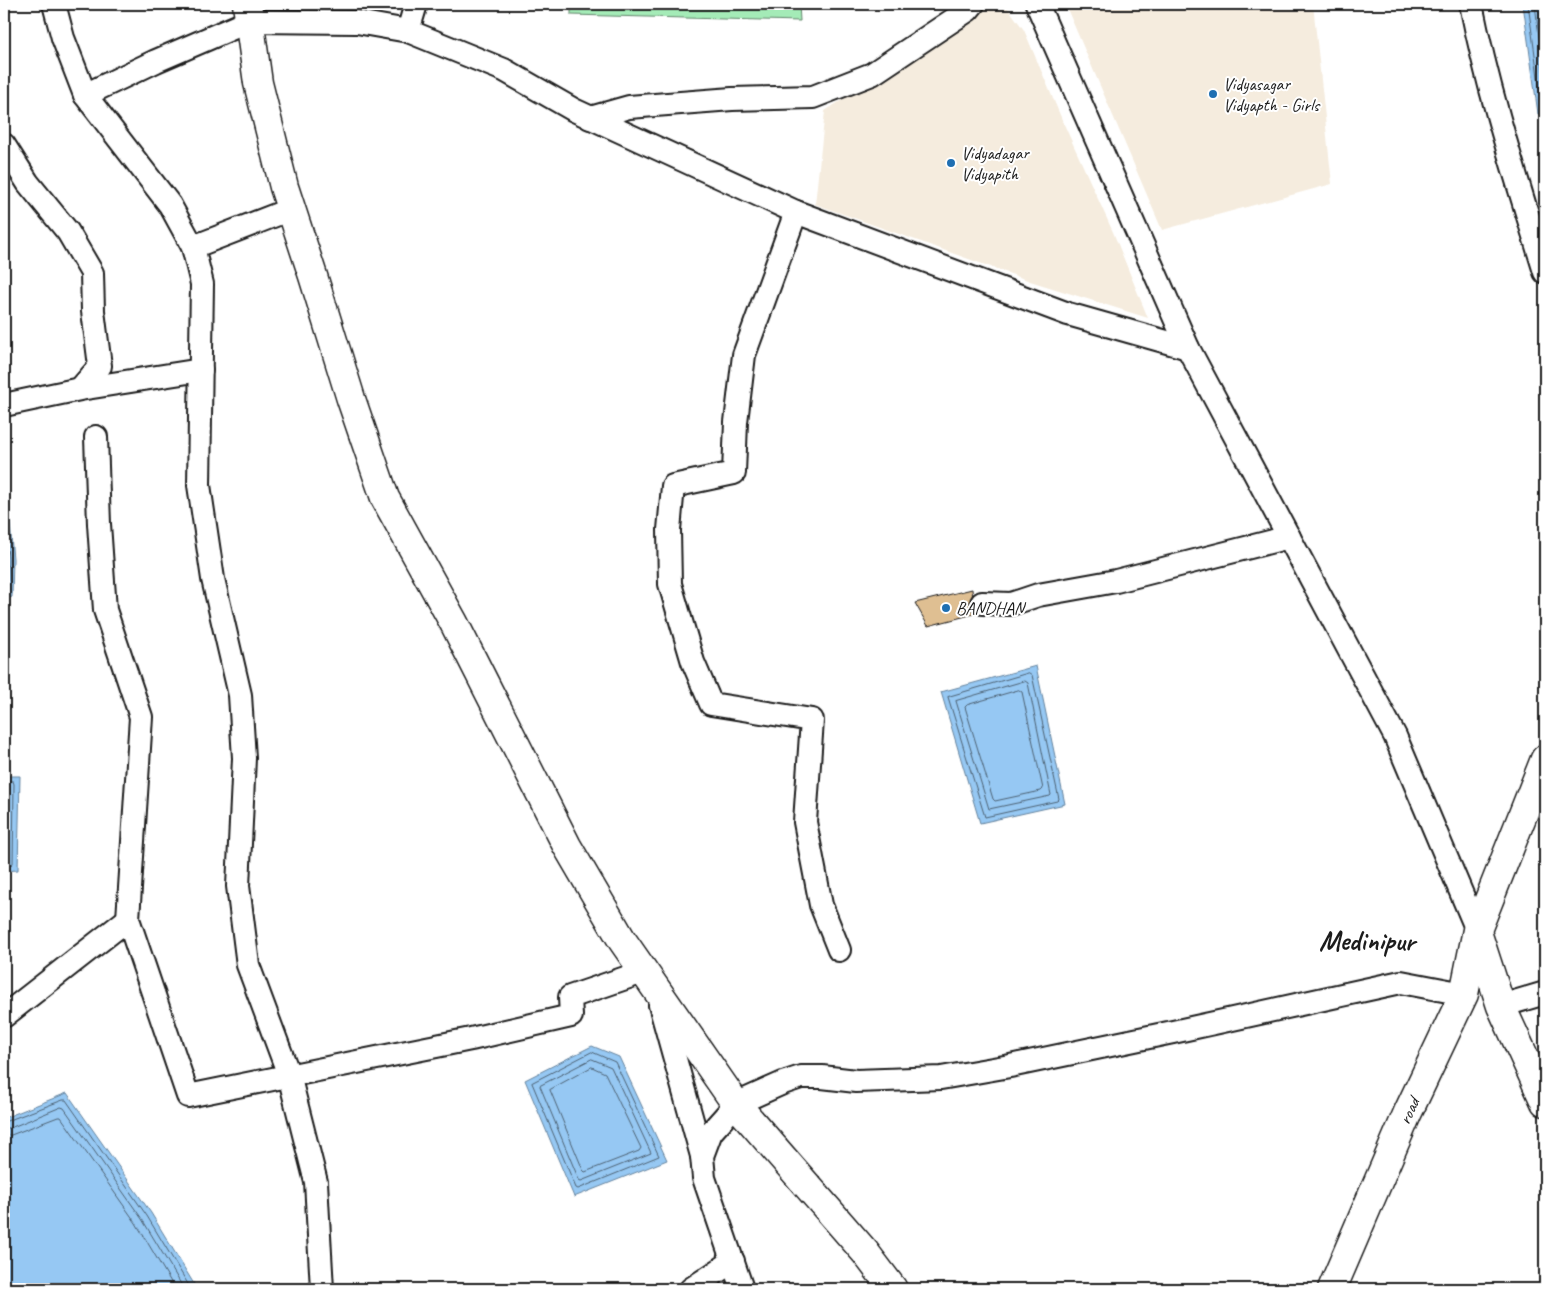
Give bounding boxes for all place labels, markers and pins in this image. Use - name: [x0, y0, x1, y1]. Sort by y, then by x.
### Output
- place label: Vidyasagar Vidyapth - Girls: [1223, 73, 1321, 116]
- marker: Vidyasagar Vidyapth - Girls: [1207, 88, 1219, 100]
- place label: Vidyadagar Vidyapith: [961, 142, 1030, 185]
- marker: Vidyadagar Vidyapith: [945, 157, 957, 169]
- place label: BANDHAN: [956, 597, 1027, 619]
- marker: BANDHAN: [940, 602, 952, 614]

